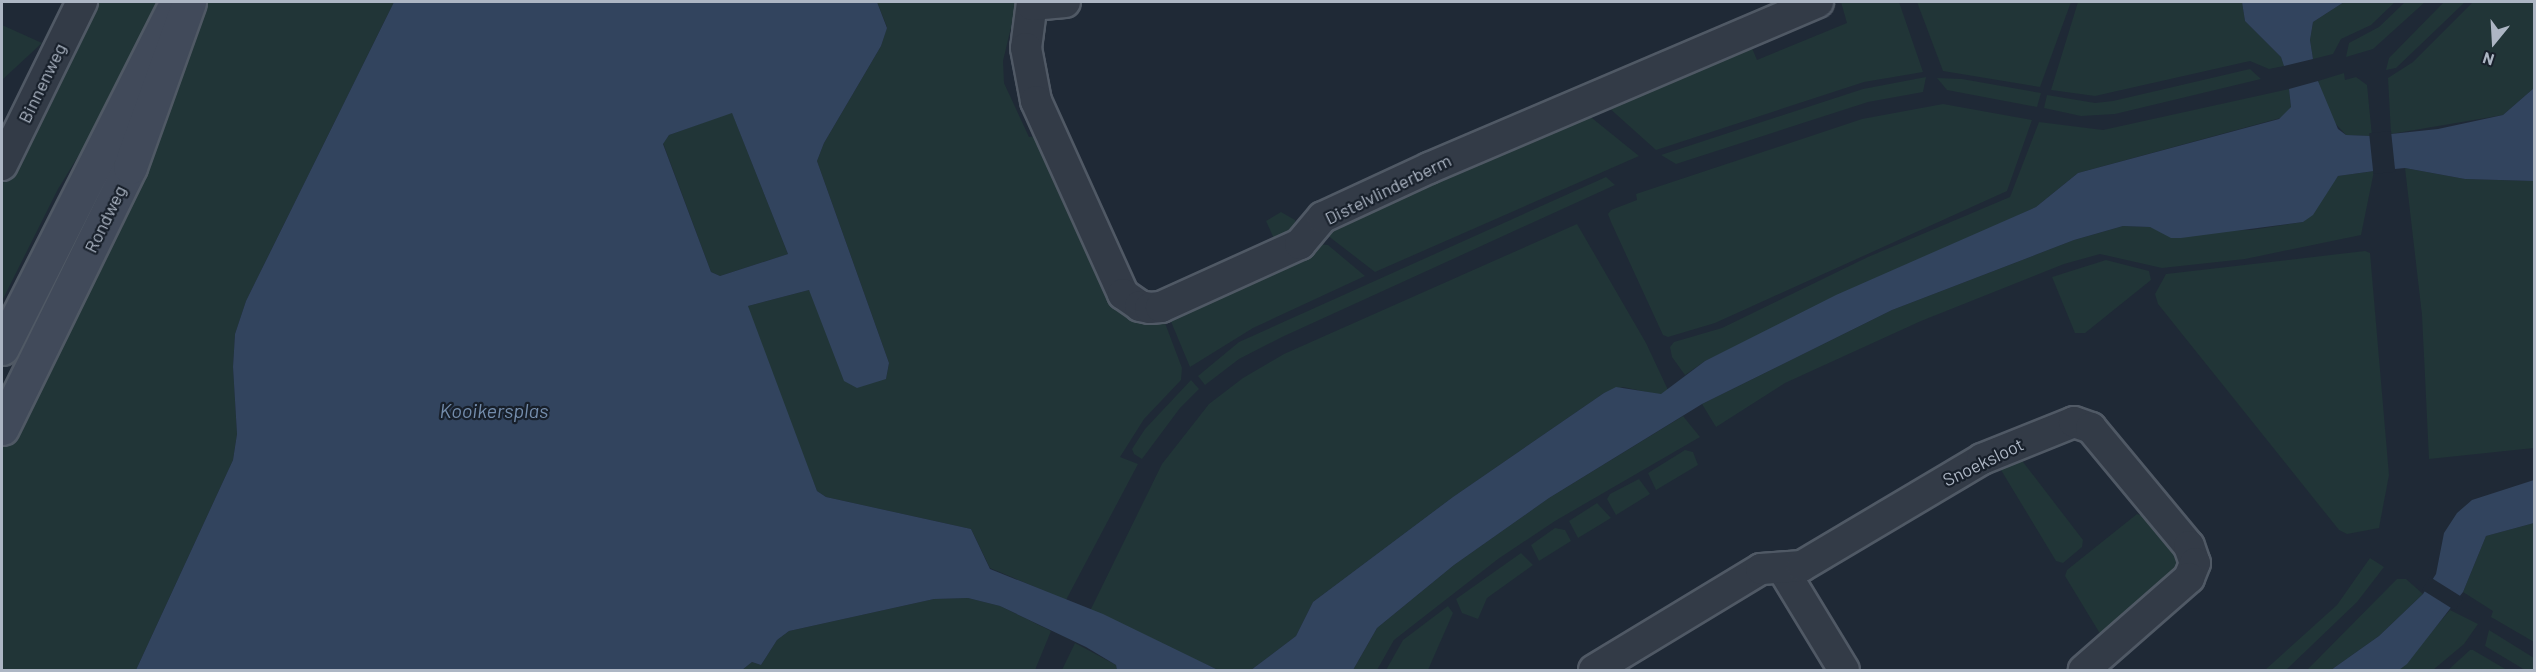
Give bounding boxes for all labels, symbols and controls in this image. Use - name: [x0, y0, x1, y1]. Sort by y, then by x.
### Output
- north arrow: [2464, 12, 2524, 72]
- street label: Binnenweg: [13, 40, 71, 126]
- text: N: [2480, 49, 2496, 70]
- street label: Distelvlinderberm: [1321, 149, 1455, 229]
- street label: Rondweg: [79, 182, 131, 256]
- water label: Kooikersplas: [440, 398, 548, 422]
- street label: Snoeksloot: [1939, 433, 2027, 491]

